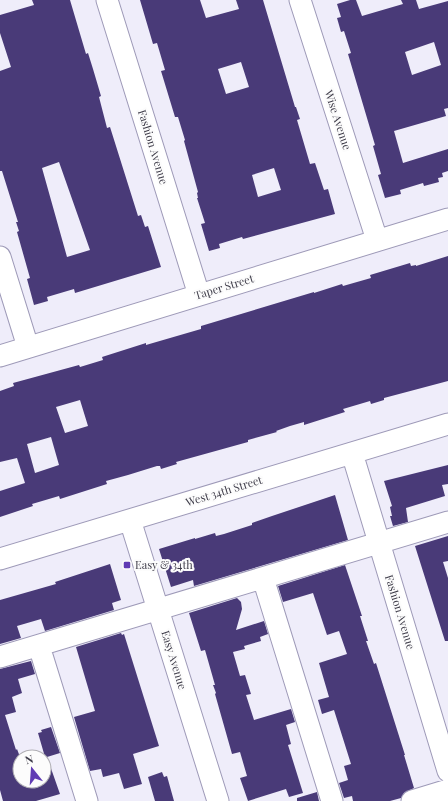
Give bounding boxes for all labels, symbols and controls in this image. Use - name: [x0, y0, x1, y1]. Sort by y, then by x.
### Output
- street label: Wise Avenue: [321, 87, 355, 152]
- street label: Fashion Avenue: [135, 108, 172, 186]
- street label: Taper Street: [192, 270, 255, 303]
- street label: West 34th Street: [183, 472, 264, 510]
- place label: Easy & 34th: [135, 557, 193, 572]
- marker: Easy & 34th: [122, 560, 132, 570]
- street label: Fashion Avenue: [382, 573, 419, 651]
- street label: Easy Avenue: [158, 628, 191, 692]
- north arrow: [12, 749, 52, 789]
- text: N: [23, 751, 35, 767]

